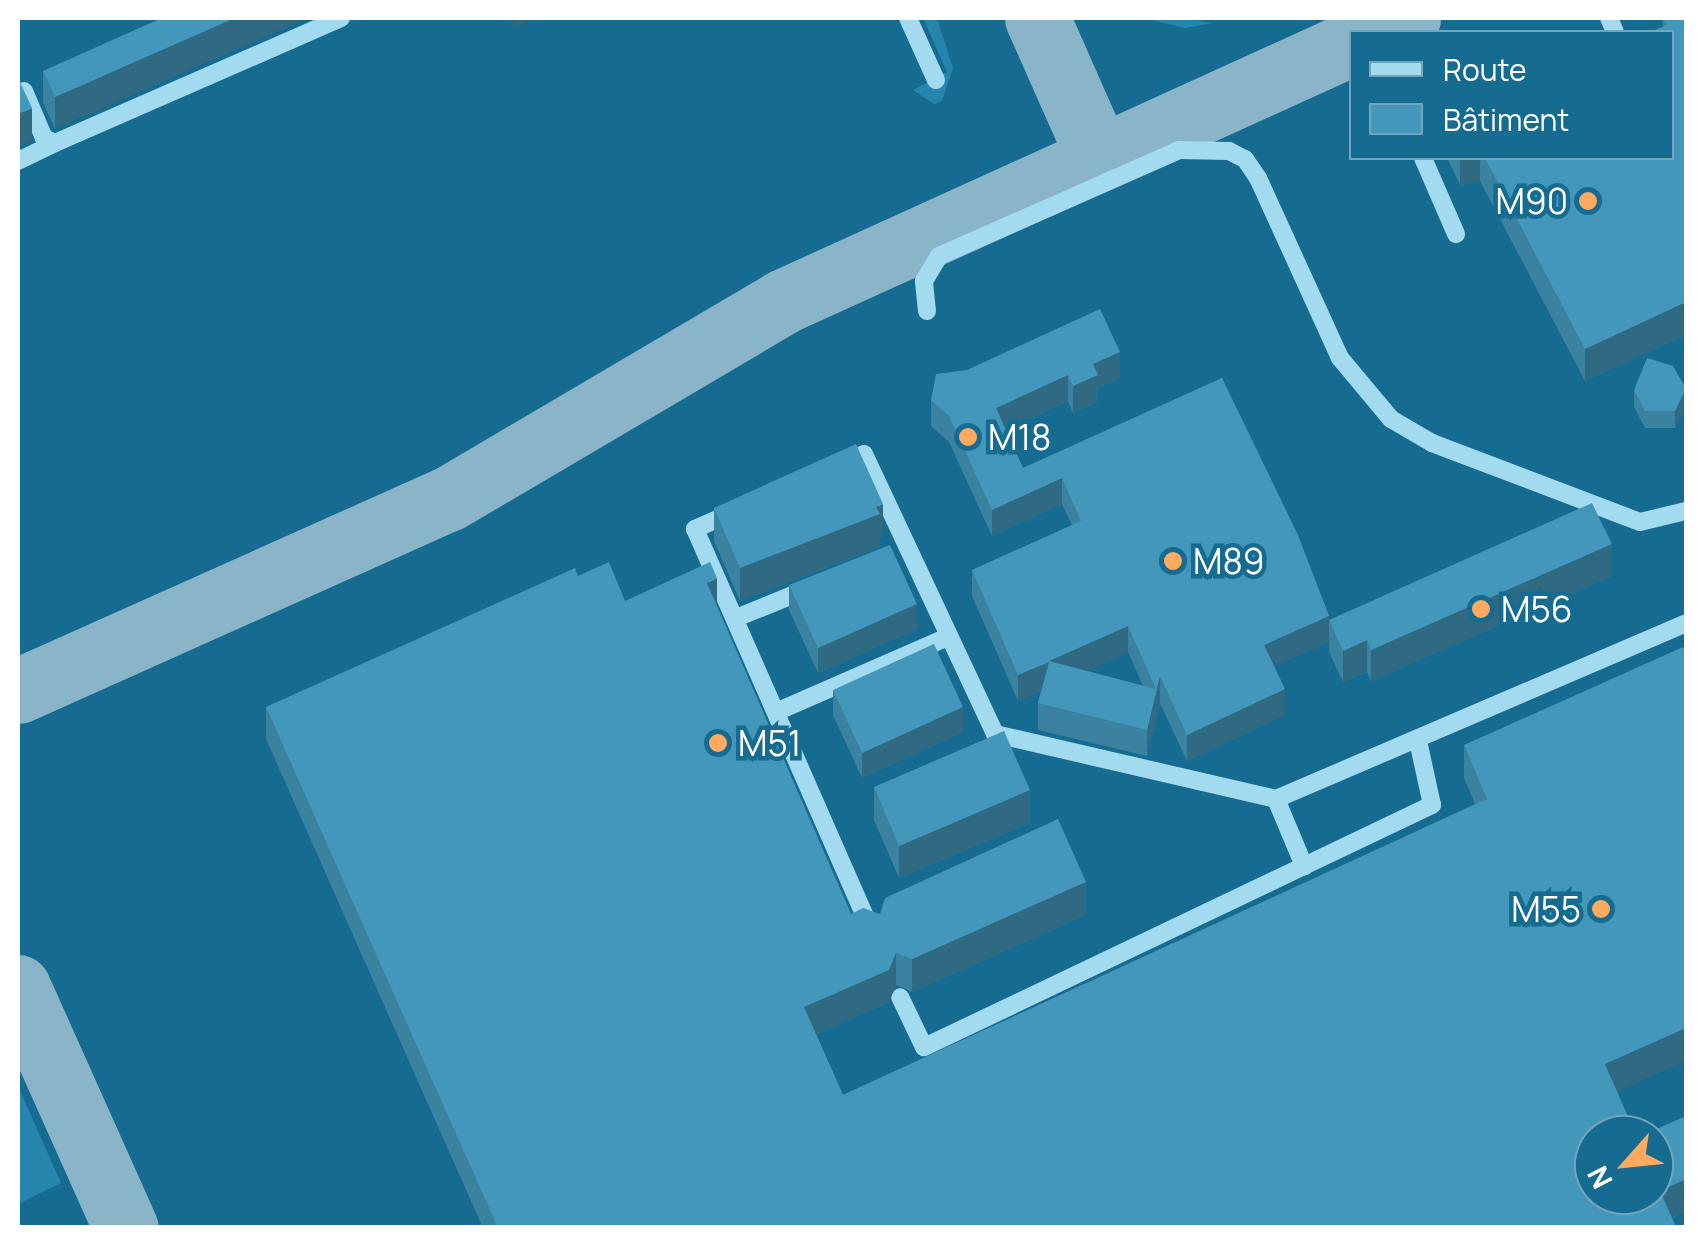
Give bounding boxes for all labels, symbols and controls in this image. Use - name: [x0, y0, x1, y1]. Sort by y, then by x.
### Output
- legend: [1349, 30, 1674, 160]
- text: Route: [1443, 49, 1526, 90]
- text: Bâtiment: [1443, 99, 1569, 140]
- place label: M90: [1496, 180, 1568, 222]
- marker: M90: [1577, 190, 1599, 212]
- place label: M18: [988, 416, 1051, 458]
- marker: M18: [957, 426, 979, 448]
- place label: M89: [1193, 540, 1264, 582]
- marker: M89: [1162, 550, 1184, 572]
- place label: M56: [1501, 588, 1572, 630]
- marker: M56: [1470, 598, 1492, 620]
- place label: M51: [738, 722, 801, 764]
- marker: M51: [707, 732, 729, 754]
- place label: M55: [1511, 888, 1581, 930]
- marker: M55: [1590, 898, 1612, 920]
- north arrow: [1574, 1115, 1674, 1215]
- text: N: [1578, 1160, 1621, 1195]

